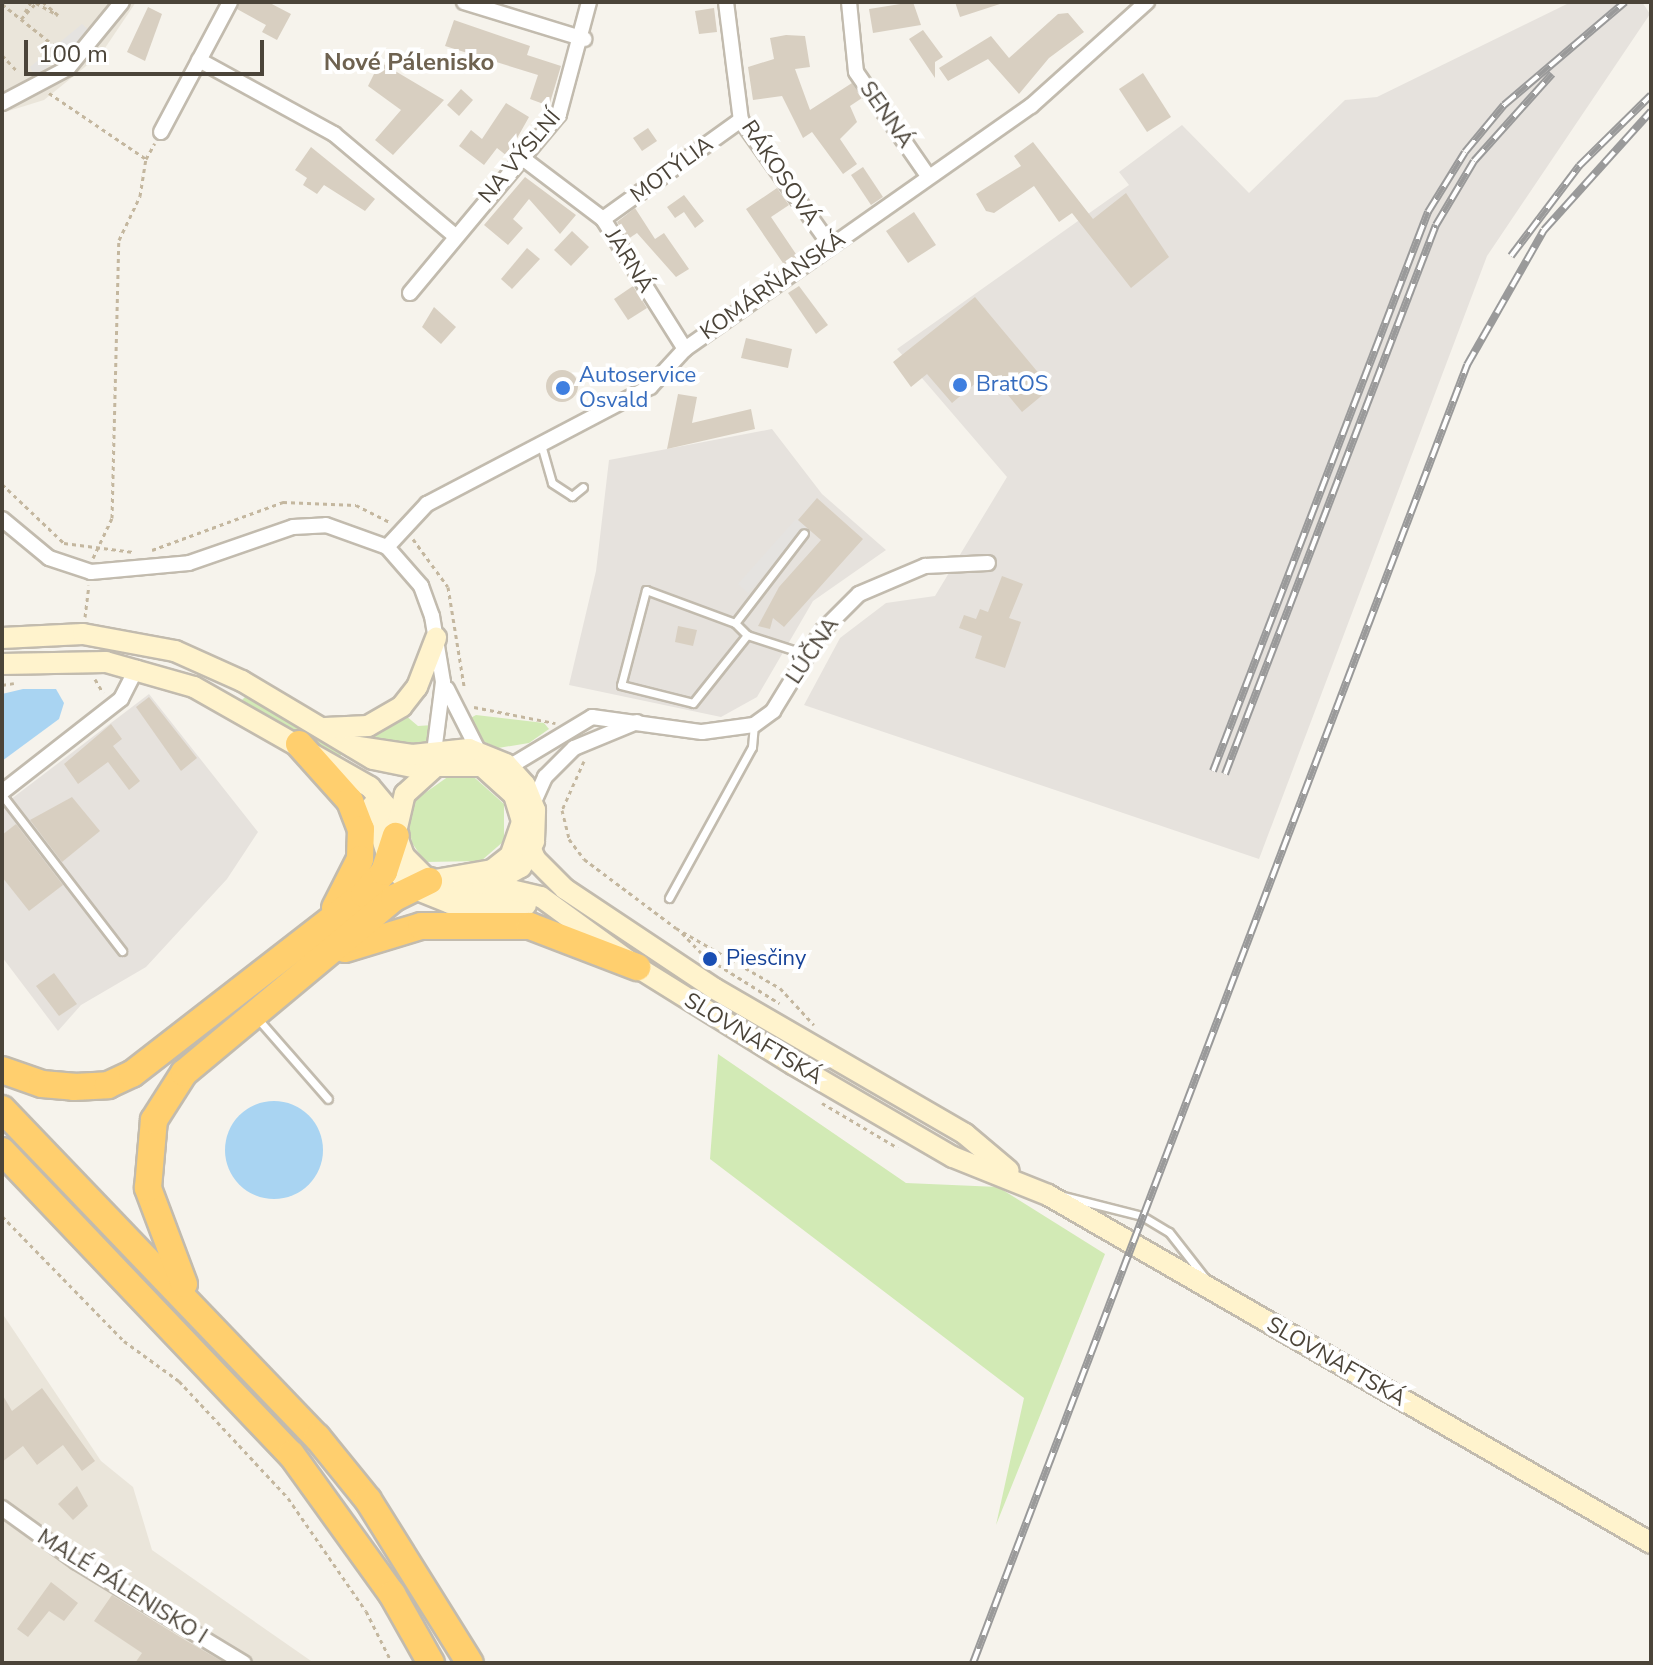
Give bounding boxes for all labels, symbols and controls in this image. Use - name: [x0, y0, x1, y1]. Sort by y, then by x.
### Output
- scale bar: [28, 24, 268, 74]
- text: 100 m: [38, 38, 108, 70]
- district label: Nové Pálenisko: [324, 49, 494, 77]
- street label: SENNÁ: [854, 77, 918, 153]
- street label: NA VÝSLNÍ: [473, 105, 567, 209]
- street label: RÁKOSOVÁ: [735, 116, 825, 230]
- street label: MOTÝLIA: [626, 131, 718, 209]
- street label: JARNÁ: [599, 224, 659, 298]
- street label: KOMÁRŇANSKÁ: [695, 226, 851, 346]
- place label: Autoservice Osvald: [579, 362, 696, 414]
- place label: BratOS: [976, 372, 1048, 398]
- marker: BratOS: [951, 376, 969, 394]
- marker: Autoservice Osvald: [554, 379, 572, 397]
- street label: LÚČNA: [781, 613, 845, 689]
- place label: Piesčiny: [726, 946, 806, 972]
- marker: Piesčiny: [701, 950, 719, 968]
- street label: SLOVNAFTSKÁ: [679, 987, 827, 1091]
- street label: SLOVNAFTSKÁ: [1262, 1312, 1410, 1412]
- street label: MALÉ PÁLENISKO I: [32, 1524, 212, 1650]

